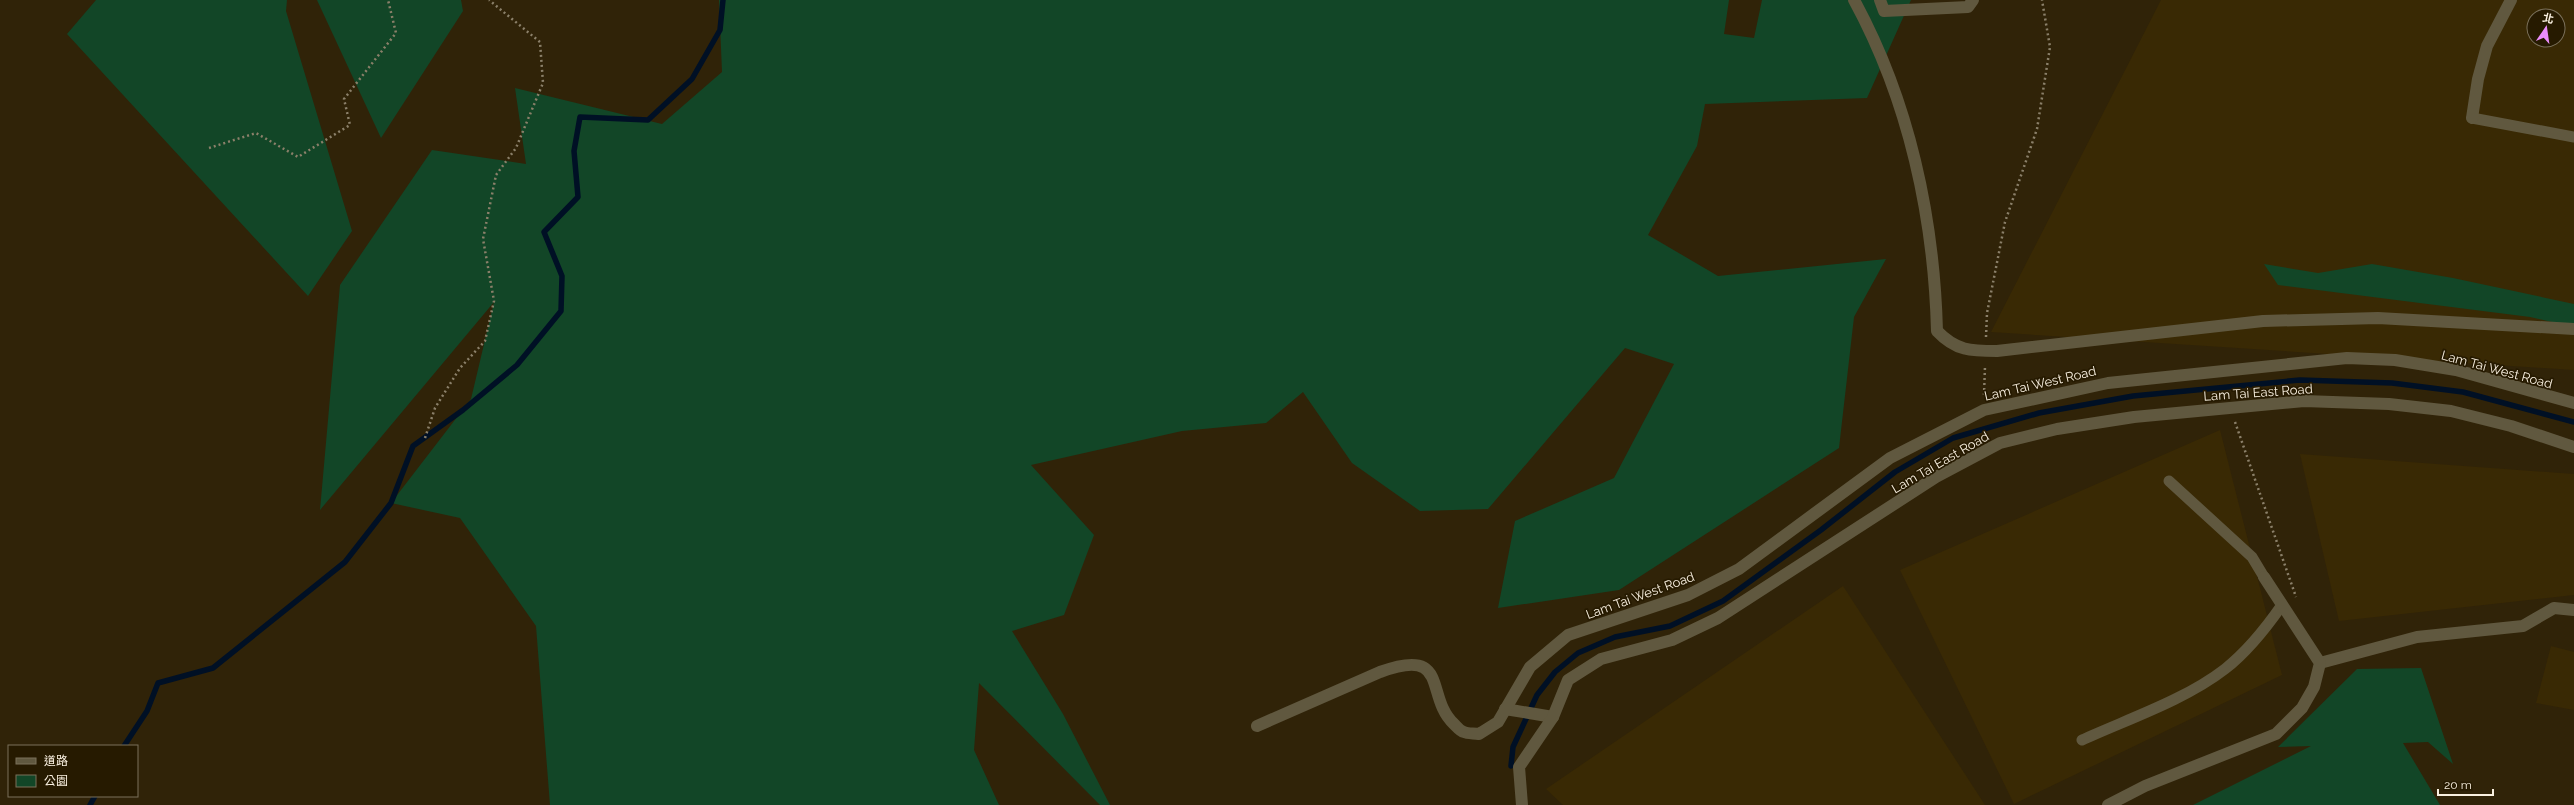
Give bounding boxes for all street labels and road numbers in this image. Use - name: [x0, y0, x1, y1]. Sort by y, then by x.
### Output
- street label: Lam Tai West Road: [2440, 347, 2554, 392]
- street label: Lam Tai West Road: [1983, 363, 2098, 404]
- street label: Lam Tai East Road: [2203, 381, 2313, 404]
- street label: Lam Tai East Road: [1889, 429, 1991, 496]
- street label: Lam Tai West Road: [1584, 569, 1696, 622]

